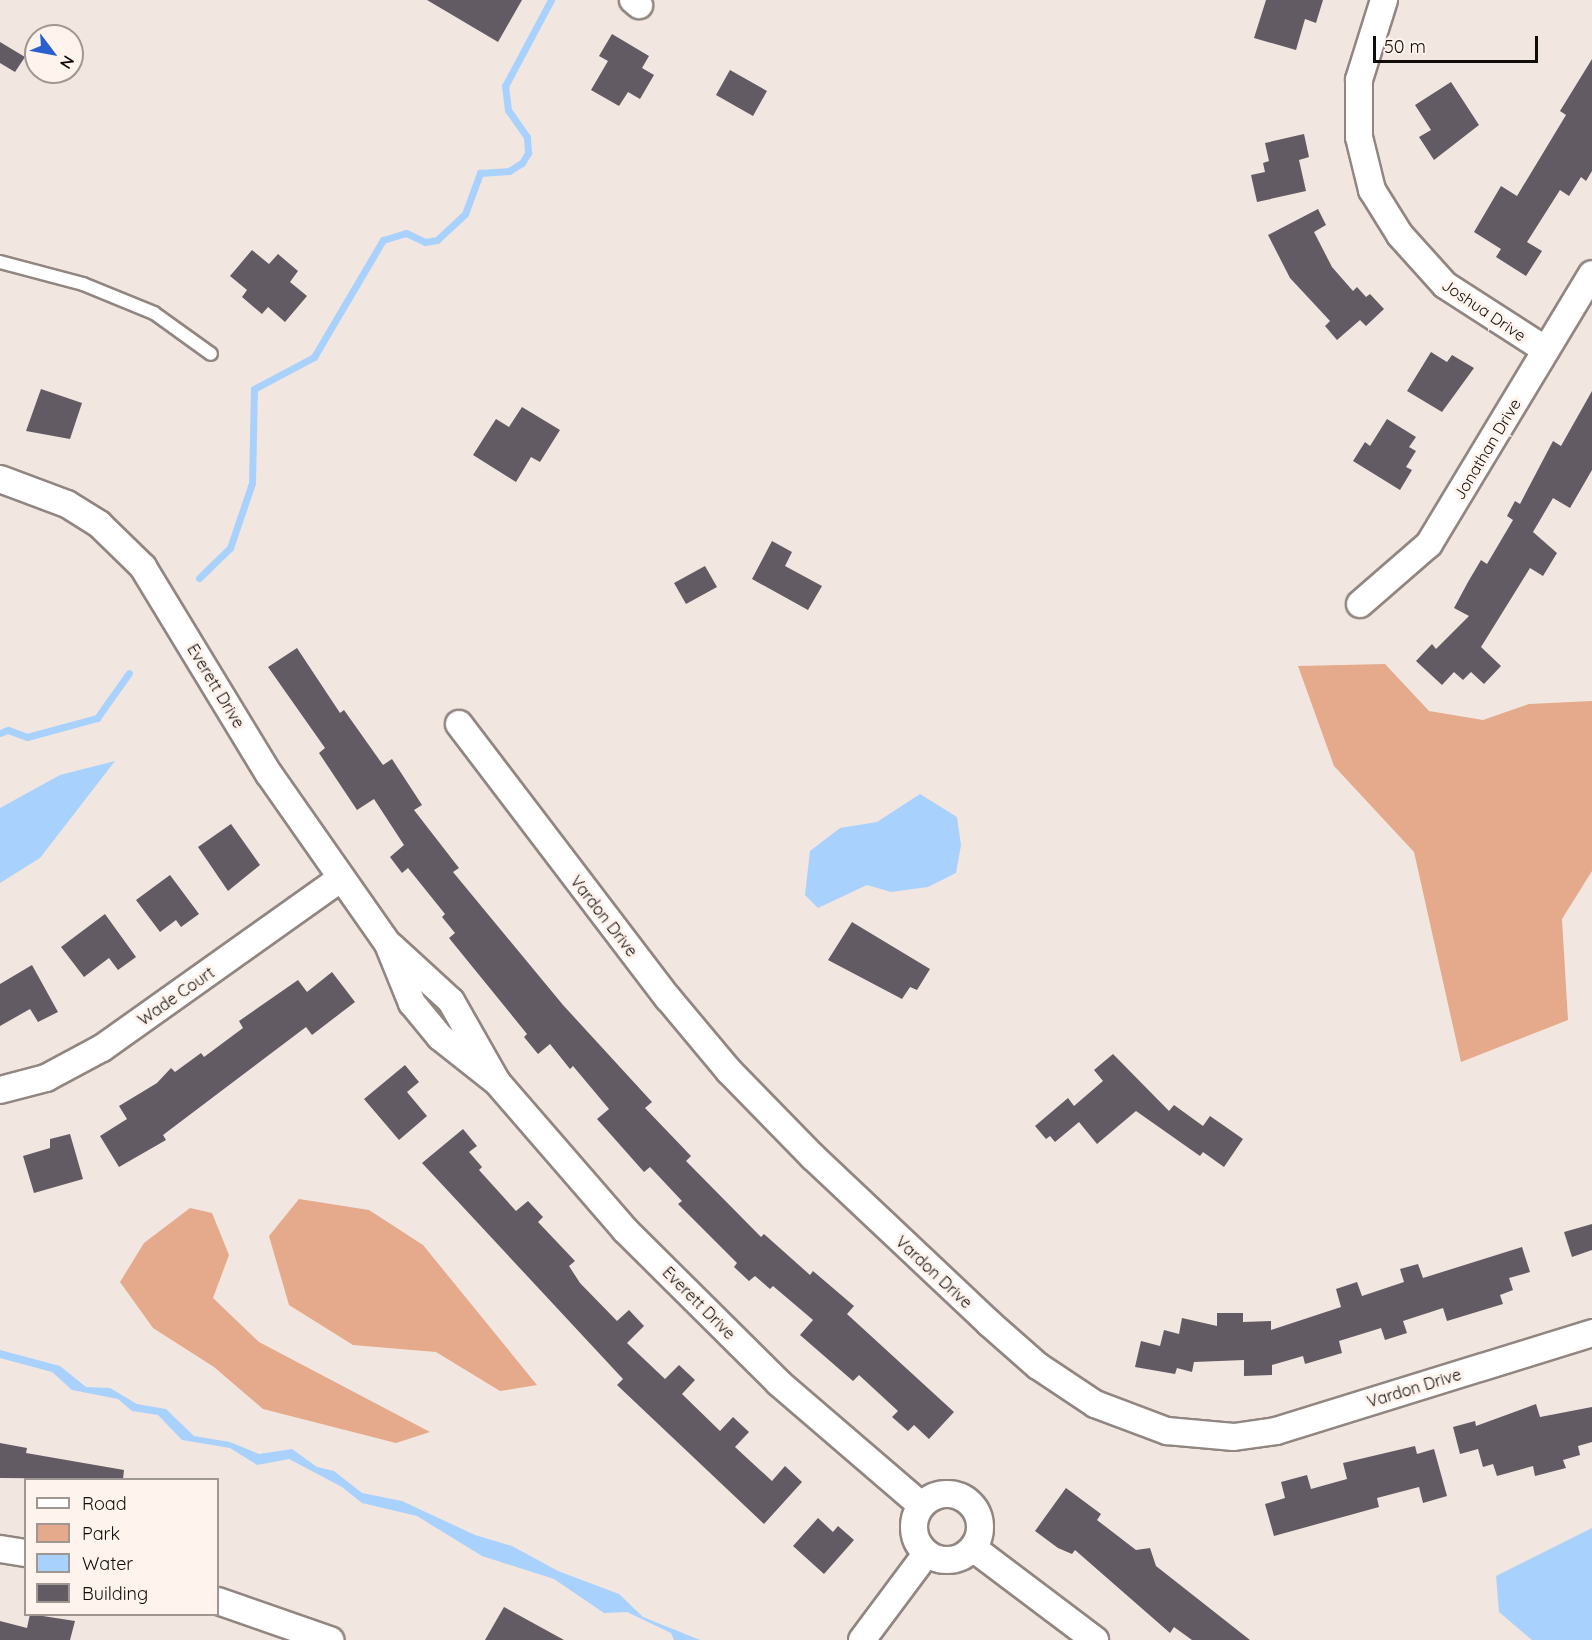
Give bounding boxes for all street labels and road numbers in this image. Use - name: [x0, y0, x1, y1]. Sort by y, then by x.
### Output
- street label: Joshua Drive: [1438, 275, 1530, 345]
- street label: Jonathan Drive: [1449, 395, 1525, 503]
- street label: Everett Drive: [183, 640, 249, 732]
- street label: Vardon Drive: [566, 872, 642, 960]
- street label: Wade Court: [134, 963, 218, 1029]
- street label: Vardon Drive: [892, 1232, 976, 1312]
- street label: Everett Drive: [659, 1263, 739, 1343]
- street label: Vardon Drive: [1365, 1365, 1463, 1411]

